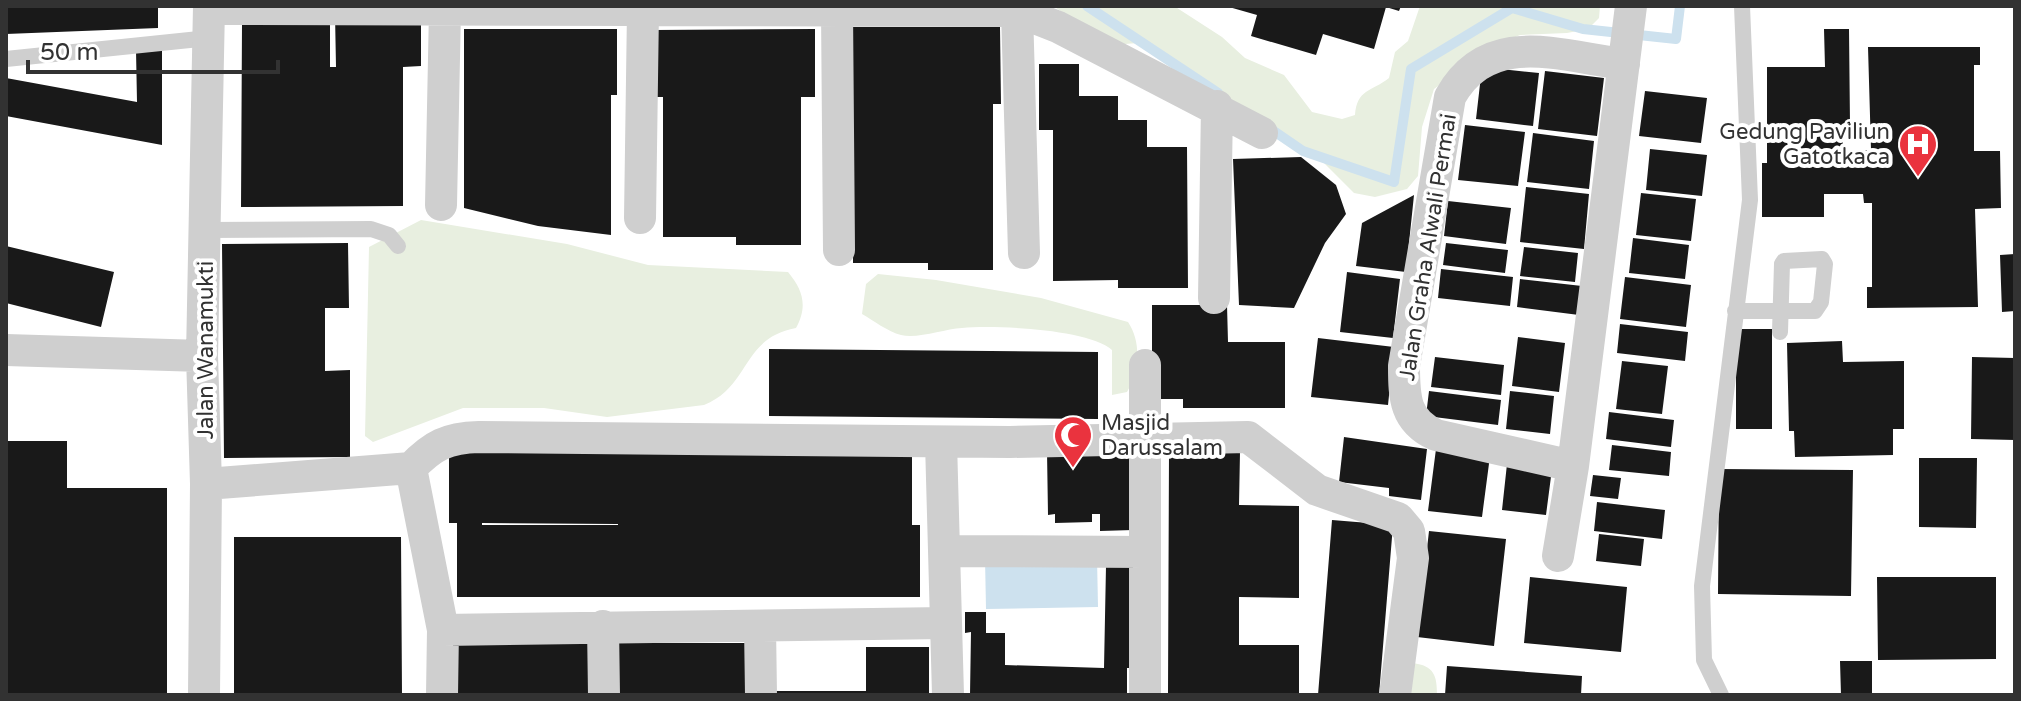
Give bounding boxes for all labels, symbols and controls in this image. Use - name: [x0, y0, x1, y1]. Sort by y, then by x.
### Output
- scale bar: [28, 24, 278, 74]
- text: 50 m: [40, 38, 98, 67]
- street label: Jalan Graha Alwali Permai: [1394, 112, 1462, 383]
- place label: Gedung Paviliun Gatotkaca: [1719, 119, 1890, 170]
- hospital icon: Gedung Paviliun Gatotkaca: [1897, 123, 1939, 178]
- street label: Jalan Wanamukti: [193, 261, 219, 439]
- place label: Masjid Darussalam: [1101, 410, 1223, 461]
- mosque icon: Masjid Darussalam: [1052, 414, 1094, 469]

